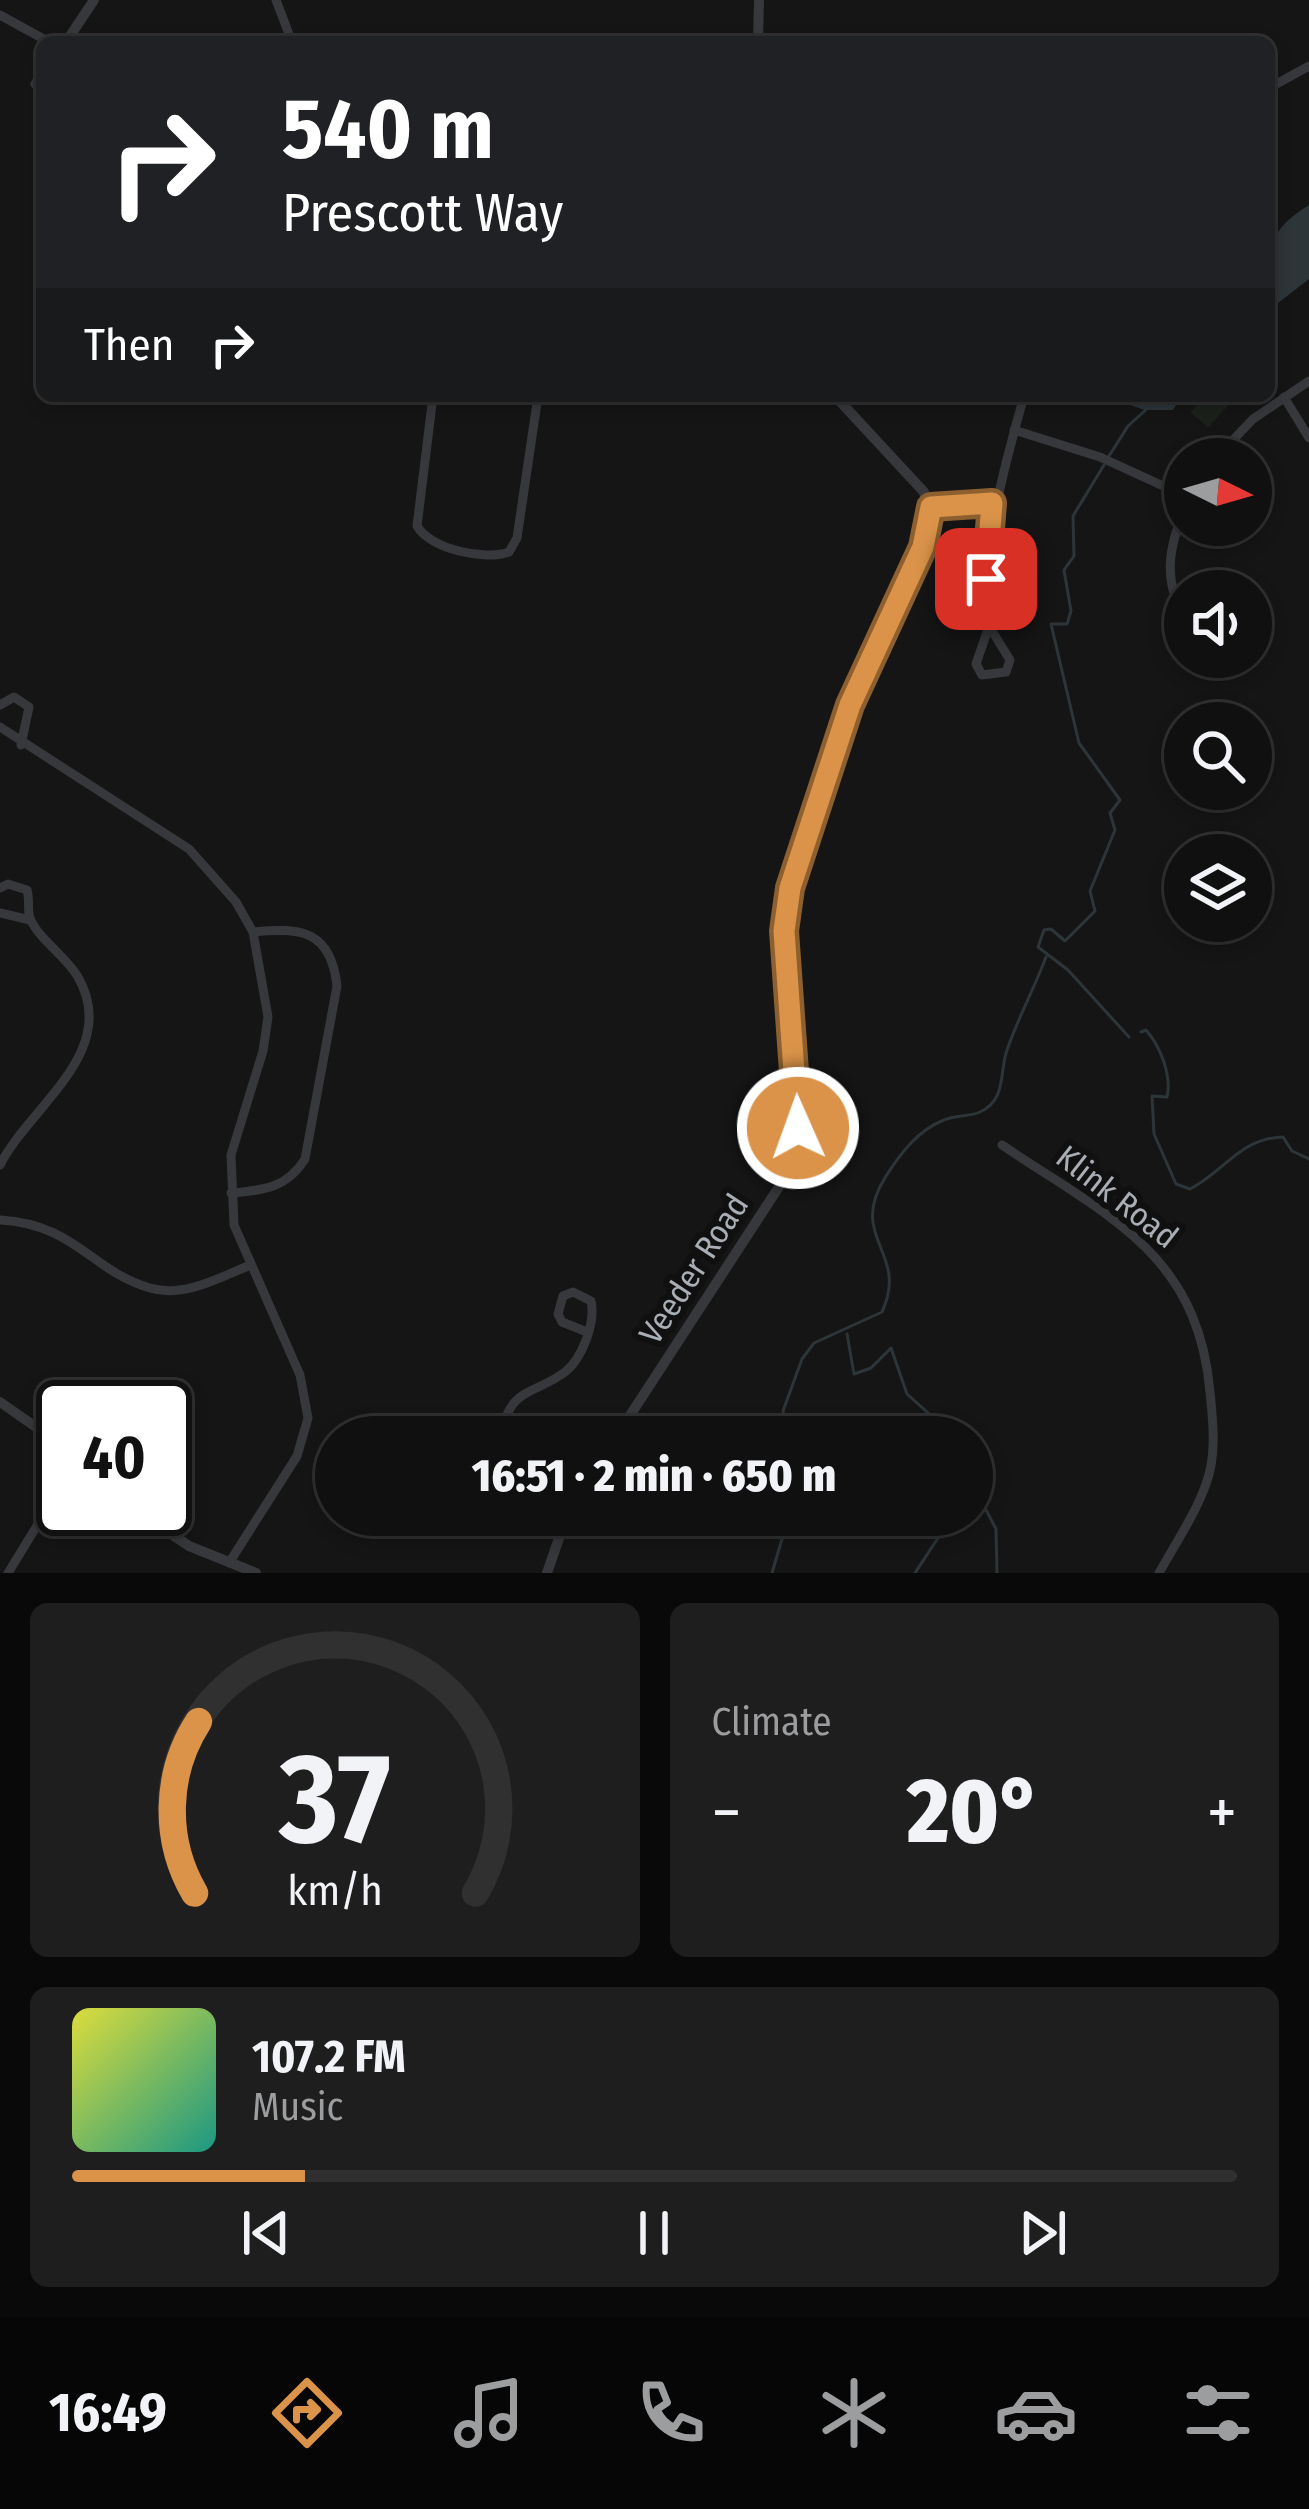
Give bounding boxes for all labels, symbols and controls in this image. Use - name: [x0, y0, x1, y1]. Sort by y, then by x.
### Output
- text: 540 m: [282, 79, 494, 180]
- icon: right: [84, 84, 240, 240]
- text: Prescott Way: [282, 181, 563, 245]
- icon: right: [199, 312, 265, 378]
- text: Then: [84, 318, 175, 372]
- north arrow: [1164, 438, 1272, 546]
- map controls: [1164, 438, 1272, 942]
- pin: [935, 528, 1037, 630]
- icon: arrive: [953, 546, 1019, 612]
- button: sound: [1164, 570, 1272, 678]
- button: search: [1164, 702, 1272, 810]
- button: layers: [1164, 834, 1272, 942]
- position arrow: [735, 1065, 861, 1191]
- street label: Klink Road: [1048, 1137, 1186, 1257]
- street label: Veeder Road: [631, 1187, 757, 1351]
- speed limit sign: 40: [36, 1380, 192, 1536]
- text: 16:51 · 2 min · 650 m: [472, 1449, 836, 1503]
- text: Climate: [712, 1699, 832, 1745]
- text: 37: [278, 1725, 391, 1875]
- text: 20°: [907, 1758, 1041, 1866]
- text: −: [712, 1773, 741, 1852]
- text: +: [1207, 1773, 1237, 1852]
- text: km/h: [287, 1865, 383, 1916]
- text: 107.2 FM: [252, 2030, 406, 2084]
- text: Music: [252, 2084, 343, 2130]
- icon: previous: [233, 2200, 299, 2266]
- icon: pause: [621, 2200, 687, 2266]
- icon: next: [1010, 2200, 1076, 2266]
- icon: directions: [265, 2371, 349, 2455]
- icon: music: [447, 2371, 531, 2455]
- icon: phone: [629, 2371, 713, 2455]
- icon: climate: [812, 2371, 896, 2455]
- icon: car: [994, 2371, 1078, 2455]
- icon: filters: [1176, 2371, 1260, 2455]
- text: 16:49: [49, 2381, 167, 2445]

